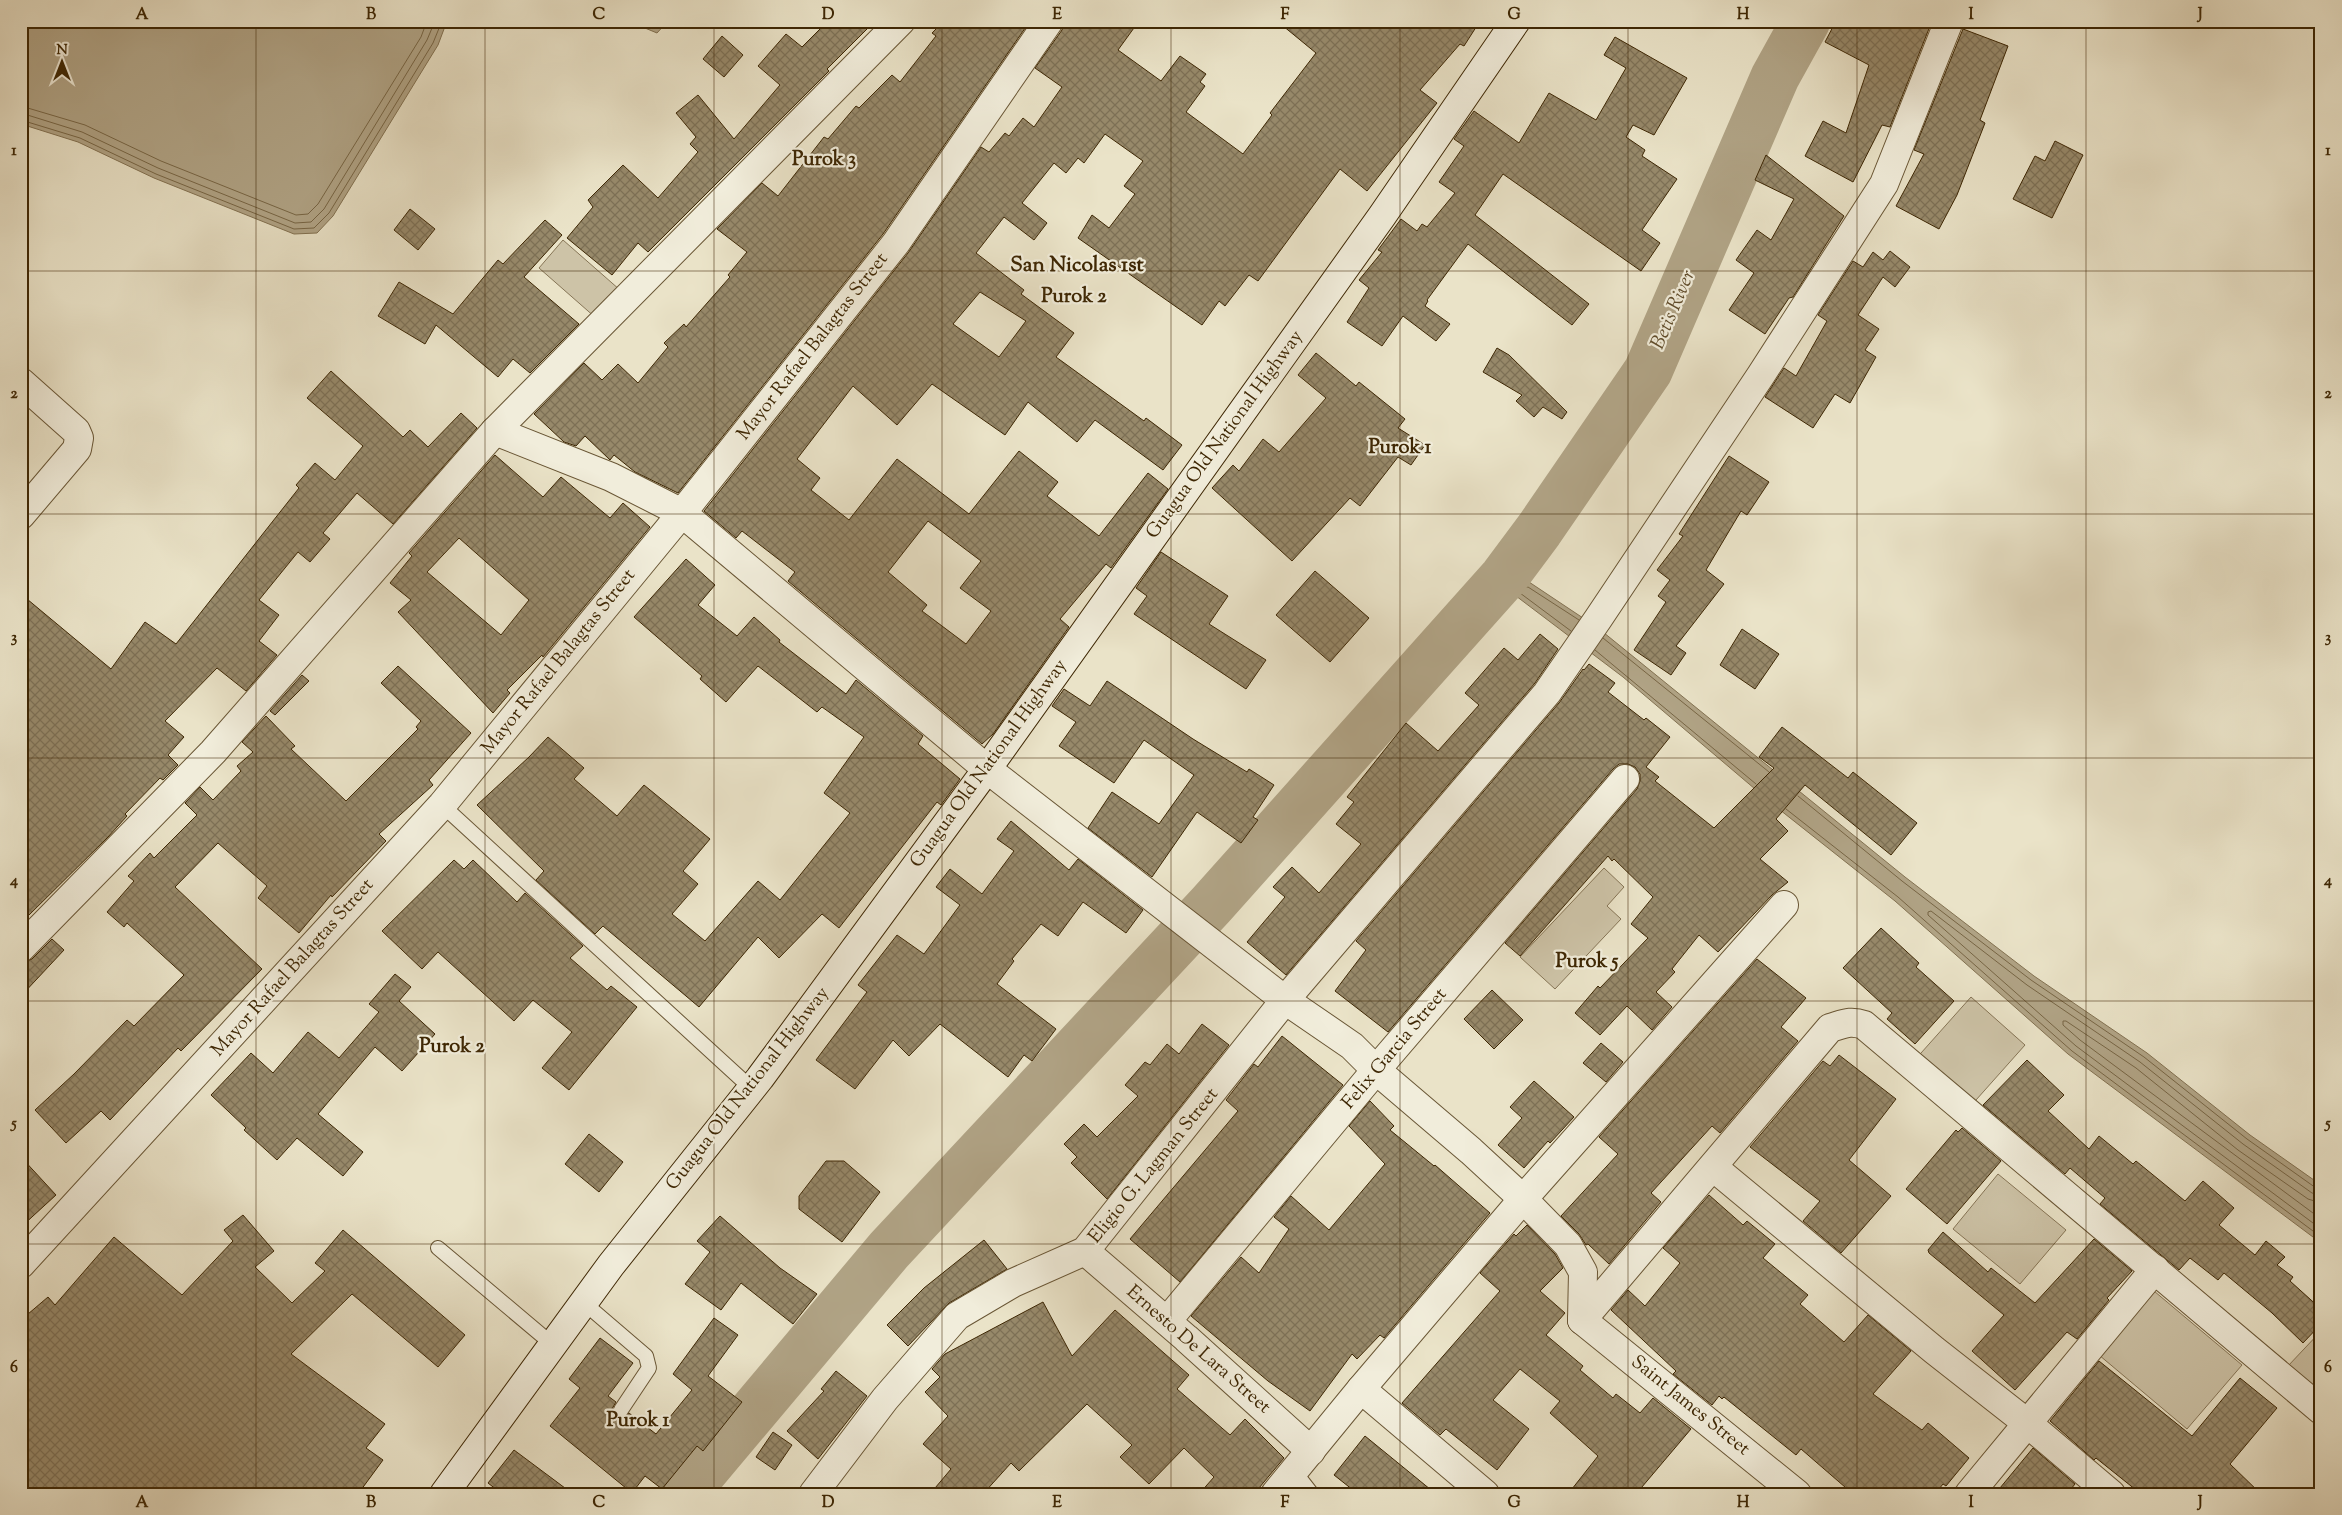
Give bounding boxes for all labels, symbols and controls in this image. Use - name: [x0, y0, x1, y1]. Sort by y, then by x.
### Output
- text: A: [136, 4, 149, 27]
- text: B: [366, 4, 376, 27]
- text: C: [593, 4, 606, 27]
- text: D: [822, 4, 835, 27]
- text: E: [1052, 4, 1062, 27]
- text: F: [1281, 4, 1290, 27]
- text: G: [1507, 4, 1521, 27]
- text: H: [1737, 4, 1750, 27]
- text: I: [1968, 4, 1974, 27]
- text: J: [2196, 4, 2203, 27]
- north arrow: [38, 38, 88, 88]
- text: N: [56, 41, 68, 61]
- text: 1: [11, 140, 17, 163]
- text: 1: [2325, 140, 2331, 163]
- district label: Purok 3: [792, 146, 856, 175]
- street label: Mayor Rafael Balagtas Street: [731, 247, 895, 447]
- district label: San Nicolas 1st: [1010, 251, 1144, 281]
- water label: Betis River: [1644, 266, 1704, 354]
- district label: Purok 2: [1041, 283, 1107, 312]
- street label: Guagua Old National Highway: [1140, 325, 1310, 545]
- text: 2: [10, 383, 18, 406]
- text: 2: [2324, 383, 2332, 406]
- district label: Purok 1: [1369, 434, 1432, 463]
- street label: Mayor Rafael Balagtas Street: [476, 563, 643, 761]
- text: 3: [11, 627, 18, 650]
- text: 3: [2325, 627, 2332, 650]
- street label: Guagua Old National Highway: [904, 654, 1074, 874]
- text: 4: [9, 870, 18, 893]
- text: 4: [2323, 870, 2332, 893]
- street label: Mayor Rafael Balagtas Street: [205, 872, 381, 1063]
- district label: Purok 5: [1556, 948, 1619, 977]
- street label: Guagua Old National Highway: [660, 981, 837, 1197]
- street label: Felix Garcia Street: [1336, 982, 1454, 1116]
- district label: Purok 2: [419, 1033, 485, 1062]
- street label: Eligio G. Lagman Street: [1083, 1082, 1226, 1250]
- text: 5: [9, 1113, 17, 1136]
- text: 5: [2323, 1113, 2331, 1136]
- street label: Ernesto De Lara Street: [1120, 1280, 1277, 1421]
- street label: Saint James Street: [1625, 1349, 1756, 1463]
- text: 6: [10, 1357, 18, 1380]
- text: 6: [2324, 1357, 2332, 1380]
- district label: Purok 1: [607, 1407, 670, 1436]
- text: A: [136, 1492, 149, 1515]
- text: B: [366, 1492, 376, 1515]
- text: C: [593, 1492, 606, 1515]
- text: D: [822, 1492, 835, 1515]
- text: E: [1052, 1492, 1062, 1515]
- text: F: [1281, 1492, 1290, 1515]
- text: G: [1507, 1492, 1521, 1515]
- text: H: [1737, 1492, 1750, 1515]
- text: I: [1968, 1492, 1974, 1515]
- text: J: [2196, 1492, 2203, 1515]

